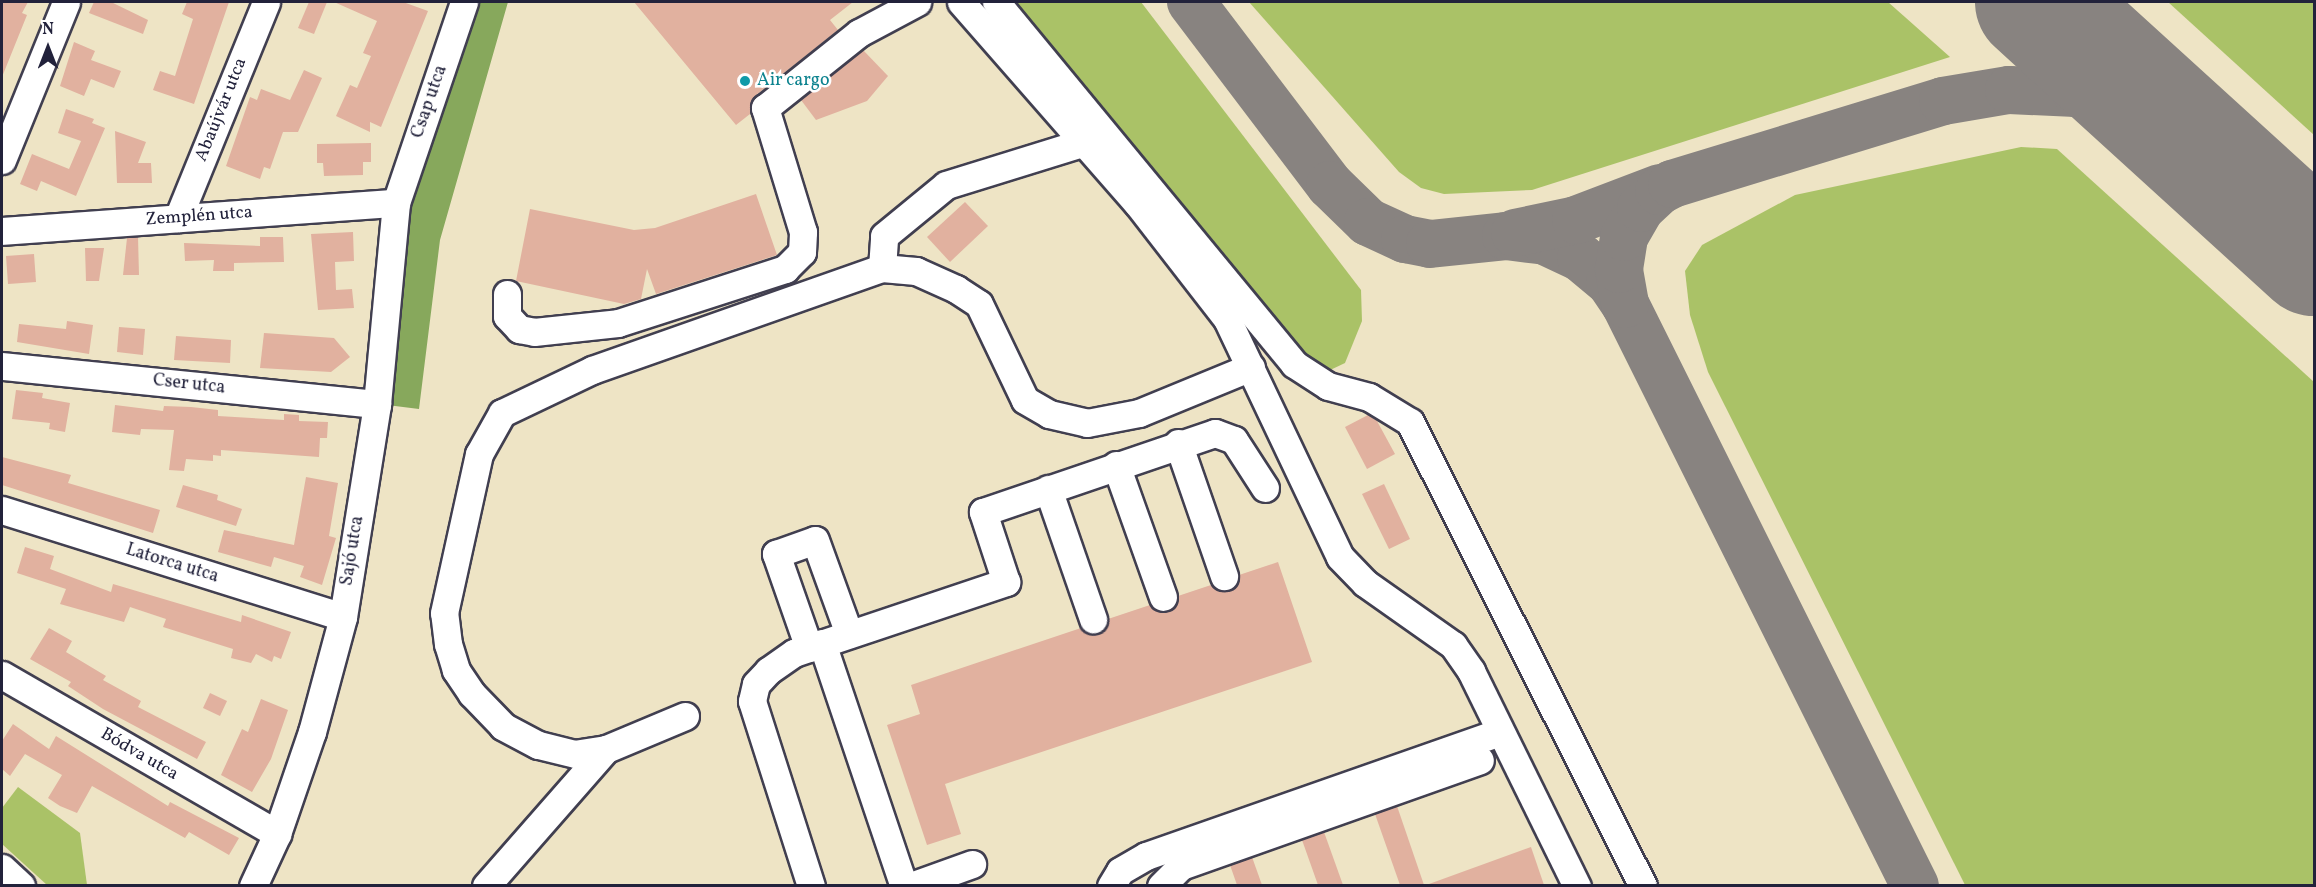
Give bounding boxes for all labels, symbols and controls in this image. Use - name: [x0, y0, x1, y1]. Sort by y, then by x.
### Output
- north arrow: [18, 18, 78, 78]
- text: N: [42, 19, 54, 41]
- street label: Abaújvár utca: [191, 55, 253, 165]
- street label: Csap utca: [407, 63, 453, 141]
- place label: Air cargo: [757, 70, 830, 92]
- marker: Air cargo: [738, 74, 752, 88]
- street label: Zemplén utca: [145, 202, 253, 232]
- street label: Cser utca: [152, 370, 226, 400]
- street label: Sajó utca: [337, 515, 369, 587]
- street label: Latorca utca: [123, 540, 221, 588]
- street label: Bódva utca: [96, 724, 182, 786]

